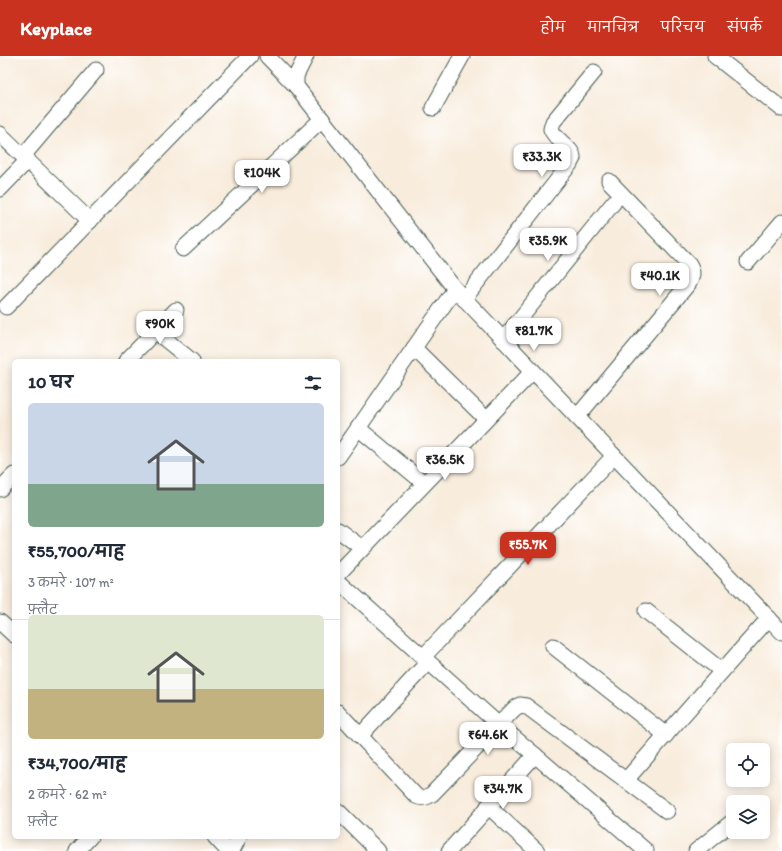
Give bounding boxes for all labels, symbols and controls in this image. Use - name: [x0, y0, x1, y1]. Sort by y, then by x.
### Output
- text: Keyplace: [20, 17, 92, 40]
- text: होम: [541, 19, 565, 36]
- text: मानचित्र: [587, 19, 639, 36]
- text: परिचय: [661, 19, 705, 36]
- text: संपर्क: [727, 19, 762, 36]
- pin: ₹33.3K: [509, 144, 575, 178]
- text: ₹33.3K: [522, 149, 562, 164]
- pin: ₹104K: [234, 160, 290, 194]
- text: ₹104K: [244, 165, 280, 180]
- pin: ₹35.9K: [515, 228, 581, 262]
- text: ₹35.9K: [529, 233, 567, 248]
- pin: ₹40.1K: [627, 263, 693, 297]
- text: ₹40.1K: [640, 268, 680, 283]
- pin: ₹90K: [136, 311, 184, 345]
- text: ₹90K: [145, 316, 175, 331]
- pin: ₹81.7K: [501, 318, 567, 352]
- text: ₹81.7K: [515, 323, 553, 338]
- text: 10 घर: [28, 372, 73, 392]
- icon: filters: [302, 372, 324, 394]
- icon: home: [140, 429, 212, 501]
- pin: ₹36.5K: [412, 447, 478, 481]
- text: ₹36.5K: [426, 452, 464, 467]
- pin: ₹55.7K: [495, 532, 561, 566]
- text: ₹55.7K: [509, 537, 547, 552]
- text: ₹55,700/माह: [28, 541, 125, 561]
- text: 3 कमरे · 107 m²: [28, 575, 114, 590]
- text: फ़्लैट: [28, 602, 58, 617]
- icon: home: [140, 641, 212, 713]
- pin: ₹64.6K: [455, 722, 521, 756]
- text: ₹64.6K: [468, 727, 508, 742]
- map controls: [726, 743, 770, 839]
- button: locate: [726, 743, 770, 787]
- text: ₹34,700/माह: [28, 753, 126, 773]
- pin: ₹34.7K: [470, 776, 536, 810]
- text: ₹34.7K: [483, 781, 523, 796]
- text: 2 कमरे · 62 m²: [28, 787, 107, 802]
- button: layers: [726, 795, 770, 839]
- text: फ़्लैट: [28, 814, 58, 829]

